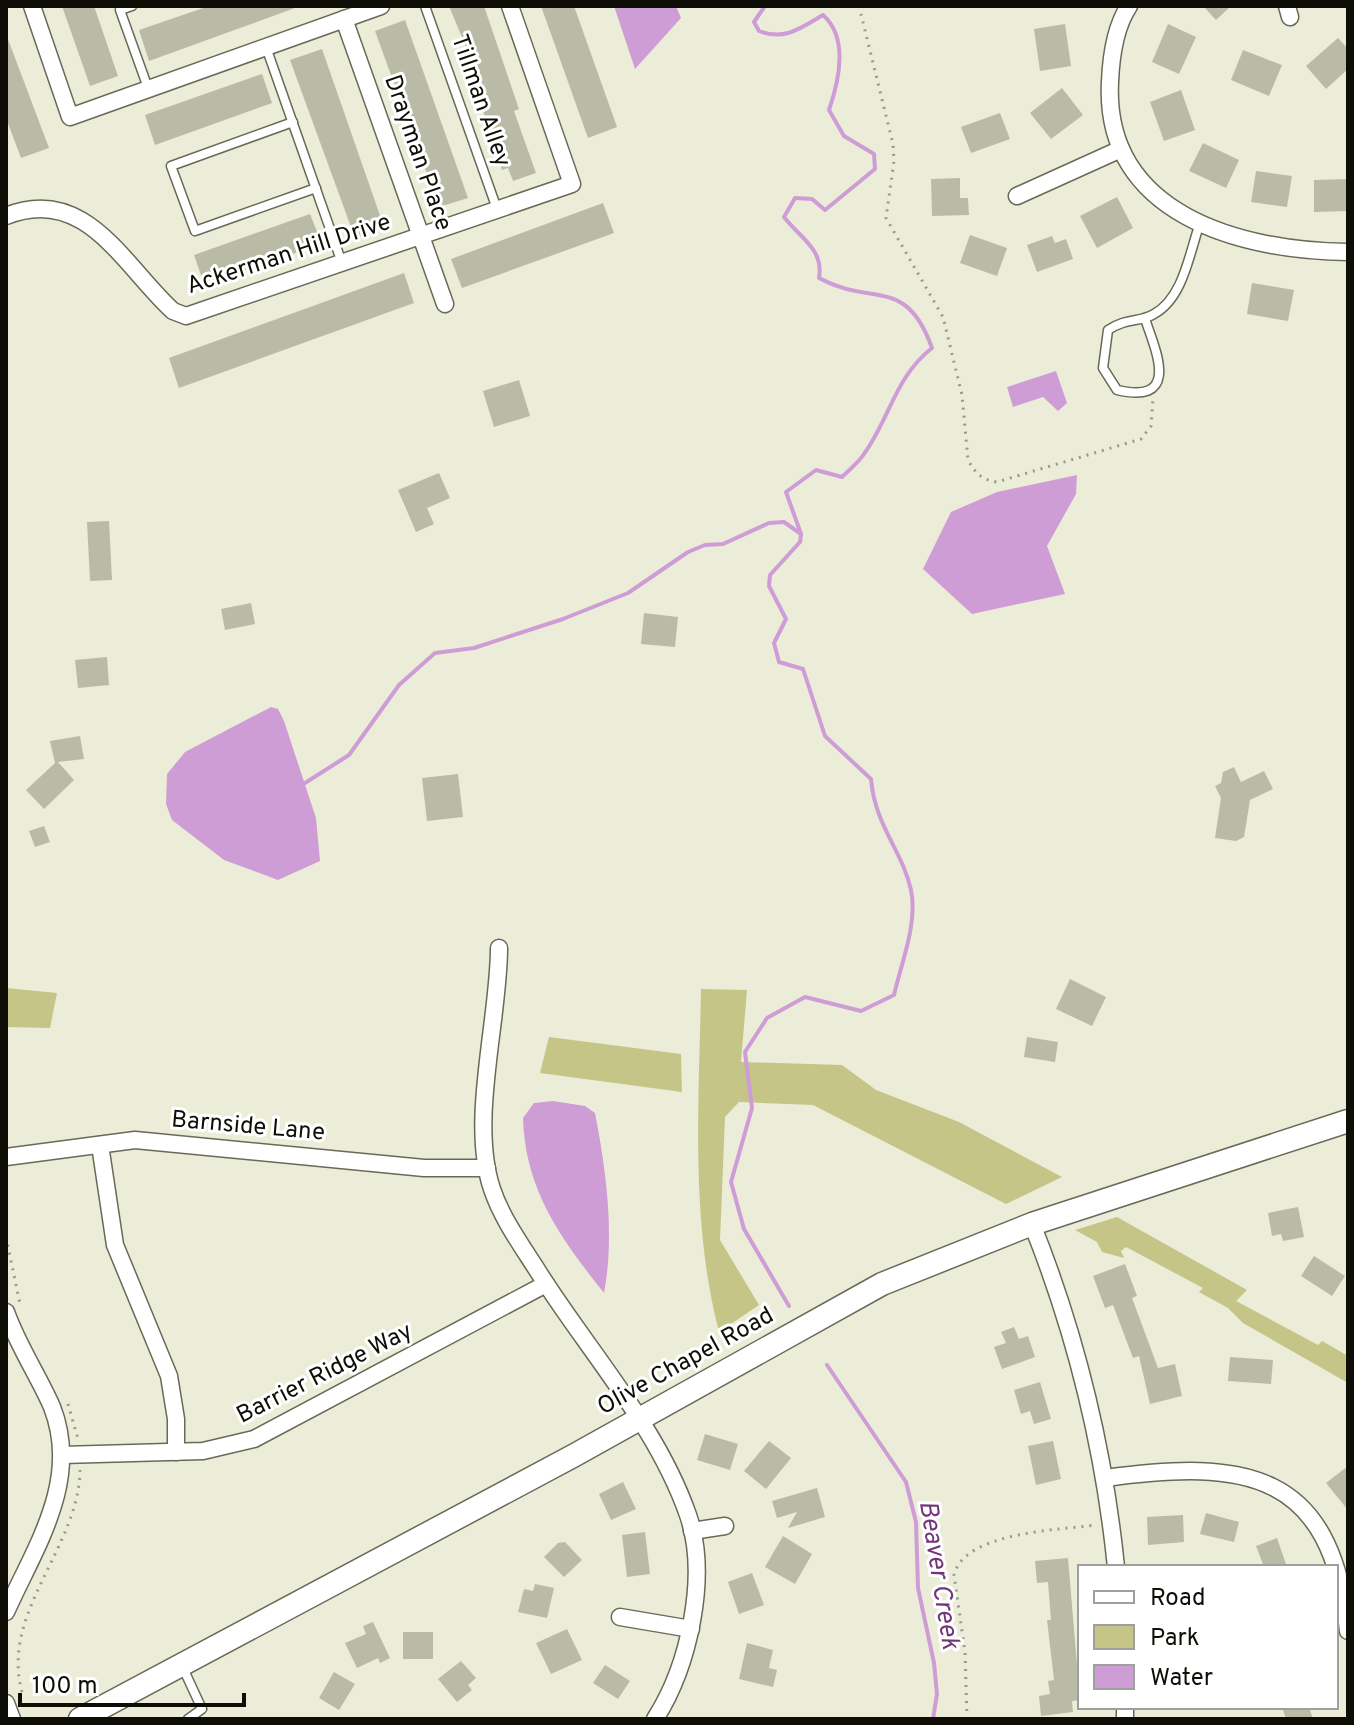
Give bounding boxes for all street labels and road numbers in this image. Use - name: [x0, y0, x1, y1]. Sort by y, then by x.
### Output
- street label: Tillman Alley: [443, 31, 517, 171]
- street label: Drayman Place: [376, 71, 458, 235]
- street label: Ackerman Hill Drive: [183, 208, 395, 302]
- street label: Barnside Lane: [170, 1105, 326, 1149]
- street label: Olive Chapel Road: [593, 1301, 779, 1423]
- street label: Barrier Ridge Way: [232, 1317, 418, 1431]

